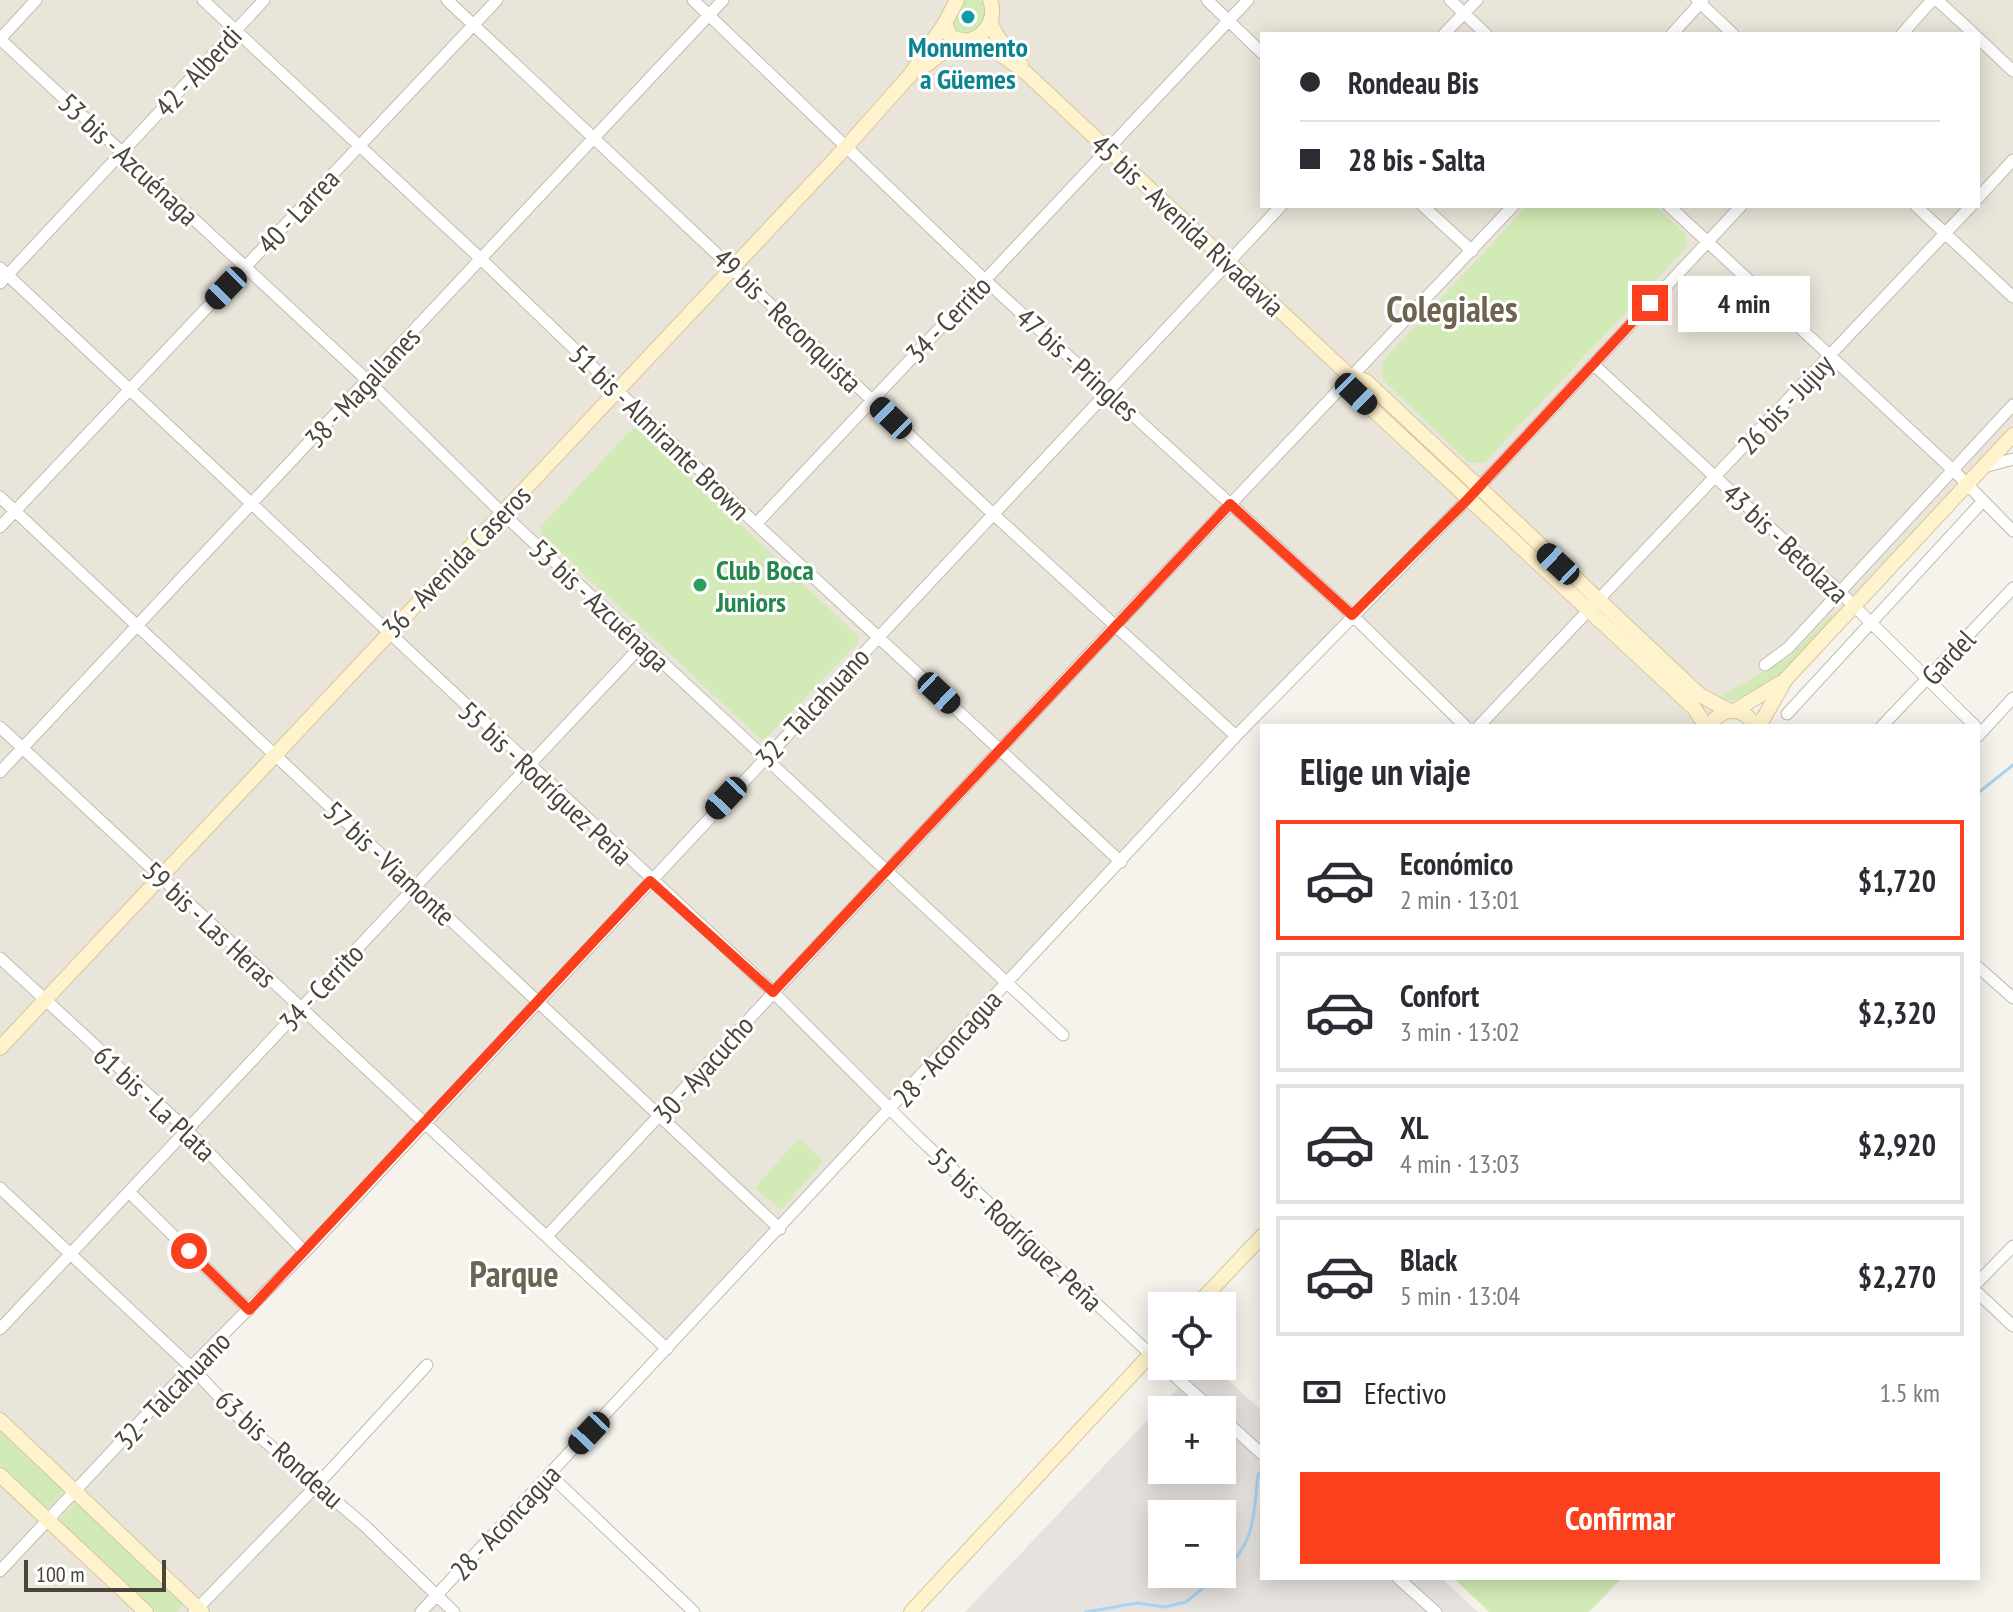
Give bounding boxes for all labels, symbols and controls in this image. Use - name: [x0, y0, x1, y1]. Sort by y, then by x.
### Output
- marker: Monumento a Güemes: [959, 8, 977, 26]
- street label: 42 - Alberdi: [146, 18, 250, 124]
- place label: Monumento a Güemes: [908, 28, 1028, 97]
- text: Rondeau Bis: [1348, 63, 1479, 102]
- street label: 53 bis - Azcuénaga: [51, 84, 207, 234]
- street label: 45 bis - Avenida Rivadavia: [1083, 126, 1293, 324]
- text: 28 bis - Salta: [1348, 140, 1485, 179]
- street label: 40 - Larrea: [249, 160, 347, 262]
- street label: 49 bis - Reconquista: [706, 240, 870, 400]
- car: [201, 262, 251, 314]
- street label: 34 - Cerrito: [897, 267, 999, 371]
- callout: 4 min: [1678, 275, 1810, 331]
- district label: Colegiales: [1386, 285, 1518, 332]
- route end: [1632, 285, 1668, 321]
- text: 4 min: [1718, 287, 1770, 320]
- street label: 47 bis - Pringles: [1009, 299, 1147, 429]
- street label: 38 - Magallanes: [296, 318, 428, 456]
- street label: 51 bis - Almirante Brown: [562, 336, 758, 528]
- street label: 26 bis - Jujuy: [1729, 346, 1841, 462]
- car: [1330, 369, 1382, 419]
- car: [865, 393, 917, 443]
- street label: 43 bis - Betolaza: [1715, 475, 1857, 611]
- street label: 36 - Avenida Caseros: [374, 477, 538, 645]
- street label: 53 bis - Azcuénaga: [522, 530, 678, 680]
- car: [1532, 539, 1584, 589]
- place label: Club Boca Juniors: [715, 551, 814, 620]
- marker: Club Boca Juniors: [691, 576, 709, 594]
- street label: Gardel: [1913, 621, 1983, 693]
- street label: 32 - Talcahuano: [747, 639, 877, 775]
- car: [913, 668, 965, 718]
- street label: 55 bis - Rodríguez Peña: [451, 693, 641, 873]
- text: Elige un viaje: [1300, 748, 1471, 795]
- car: [701, 772, 751, 824]
- street label: 57 bis - Viamonte: [316, 793, 464, 933]
- icon: car: [1304, 844, 1376, 916]
- text: Económico: [1400, 844, 1513, 883]
- street label: 59 bis - Las Heras: [135, 853, 285, 995]
- text: $1,720: [1858, 861, 1936, 900]
- text: 2 min · 13:01: [1400, 883, 1520, 916]
- street label: 34 - Cerrito: [271, 935, 371, 1039]
- icon: car: [1304, 976, 1376, 1048]
- text: Confort: [1400, 976, 1479, 1015]
- street label: 28 - Aconcagua: [884, 981, 1010, 1115]
- text: $2,320: [1858, 993, 1936, 1032]
- street label: 30 - Ayacucho: [645, 1007, 761, 1131]
- text: 3 min · 13:02: [1400, 1015, 1520, 1048]
- street label: 61 bis - La Plata: [86, 1037, 224, 1169]
- icon: car: [1304, 1108, 1376, 1180]
- text: XL: [1400, 1108, 1429, 1147]
- text: $2,920: [1858, 1125, 1936, 1164]
- street label: 55 bis - Rodríguez Peña: [921, 1139, 1111, 1319]
- text: 4 min · 13:03: [1400, 1147, 1520, 1180]
- route start: [171, 1233, 207, 1269]
- icon: car: [1304, 1240, 1376, 1312]
- text: Black: [1400, 1240, 1457, 1279]
- district label: Parque: [469, 1250, 559, 1297]
- text: $2,270: [1858, 1257, 1936, 1296]
- text: 5 min · 13:04: [1400, 1279, 1520, 1312]
- map controls: [1148, 1292, 1236, 1588]
- button: locate: [1148, 1292, 1236, 1380]
- street label: 32 - Talcahuano: [106, 1323, 238, 1457]
- icon: cash: [1300, 1370, 1344, 1414]
- text: Efectivo: [1364, 1373, 1447, 1412]
- text: 1.5 km: [1879, 1376, 1940, 1409]
- street label: 63 bis - Rondeau: [208, 1382, 352, 1516]
- button: +: [1148, 1396, 1236, 1484]
- car: [564, 1407, 614, 1459]
- street label: 28 - Aconcagua: [442, 1456, 568, 1588]
- button: Confirmar: [1300, 1472, 1940, 1564]
- button: −: [1148, 1500, 1236, 1588]
- scale bar: [24, 1556, 166, 1592]
- text: 100 m: [36, 1560, 85, 1588]

